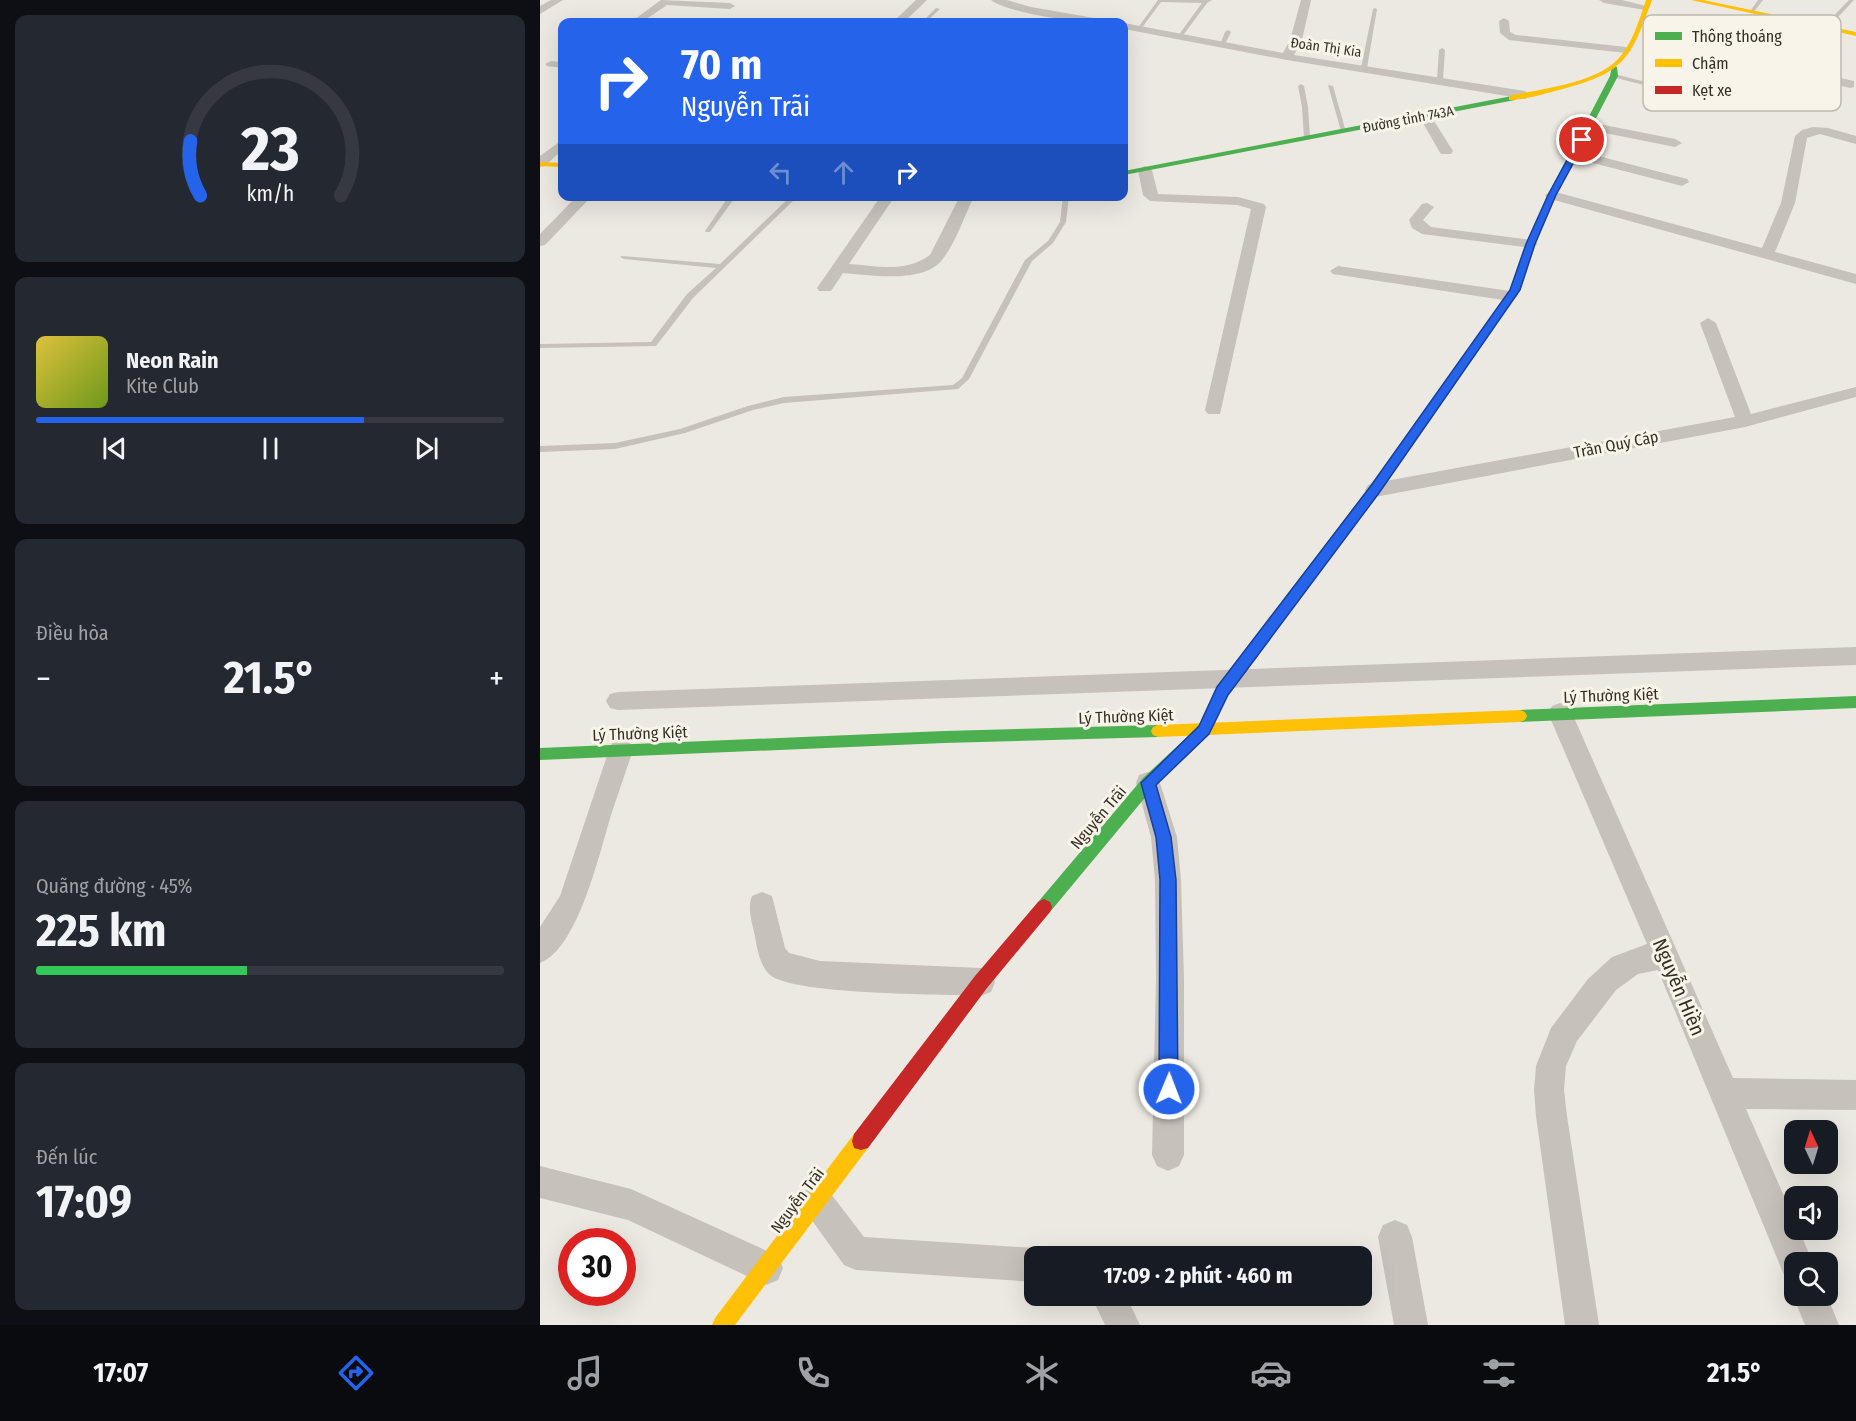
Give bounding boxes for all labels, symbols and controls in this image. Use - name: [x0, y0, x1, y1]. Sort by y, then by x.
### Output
- legend: [1643, 15, 1841, 111]
- text: Thông thoáng: [1692, 27, 1782, 46]
- street label: Đoàn Thị Kia: [1289, 34, 1363, 61]
- text: 70 m: [681, 40, 762, 90]
- icon: right: [582, 42, 660, 120]
- text: Chậm: [1692, 54, 1729, 73]
- text: Kẹt xe: [1692, 81, 1732, 100]
- text: Nguyễn Trãi: [681, 91, 810, 123]
- street label: Đường tỉnh 743A: [1361, 102, 1456, 137]
- text: 23: [240, 112, 299, 187]
- pin: [1556, 114, 1607, 165]
- icon: arrive: [1565, 123, 1598, 156]
- icon: left: [764, 156, 797, 189]
- icon: ahead: [827, 156, 860, 189]
- icon: right: [890, 156, 923, 189]
- text: km/h: [246, 181, 294, 207]
- text: Neon Rain: [126, 347, 219, 374]
- text: Kite Club: [126, 374, 199, 398]
- street label: Trần Quý Cáp: [1572, 426, 1660, 462]
- icon: previous: [98, 432, 131, 465]
- icon: pause: [254, 432, 287, 465]
- icon: next: [410, 432, 443, 465]
- text: Điều hòa: [36, 621, 109, 645]
- text: 21.5°: [224, 651, 316, 705]
- text: −: [36, 659, 51, 699]
- text: +: [489, 659, 504, 699]
- street label: Lý Thường Kiệt: [1563, 684, 1660, 707]
- street label: Lý Thường Kiệt: [1078, 705, 1175, 728]
- street label: Lý Thường Kiệt: [592, 722, 689, 745]
- street label: Nguyễn Trãi: [1067, 782, 1130, 853]
- text: Quãng đường · 45%: [36, 874, 193, 898]
- text: 225 km: [36, 904, 166, 958]
- street label: Nguyễn Hiền: [1648, 935, 1710, 1039]
- position arrow: [1137, 1057, 1201, 1121]
- north arrow: [1784, 1120, 1838, 1174]
- map controls: [1784, 1120, 1838, 1306]
- text: Đến lúc: [36, 1145, 97, 1169]
- street label: Nguyễn Trãi: [767, 1164, 828, 1237]
- text: 17:09: [36, 1175, 132, 1229]
- button: sound: [1784, 1186, 1838, 1240]
- speed limit sign: 30: [558, 1228, 636, 1306]
- button: search: [1784, 1252, 1838, 1306]
- text: 17:09 · 2 phút · 460 m: [1104, 1262, 1292, 1289]
- icon: directions: [335, 1352, 377, 1394]
- icon: music: [564, 1352, 606, 1394]
- icon: phone: [792, 1352, 834, 1394]
- icon: climate: [1021, 1352, 1063, 1394]
- icon: car: [1250, 1352, 1292, 1394]
- icon: filters: [1478, 1352, 1520, 1394]
- text: 17:07: [93, 1357, 148, 1389]
- text: 21.5°: [1707, 1357, 1763, 1389]

